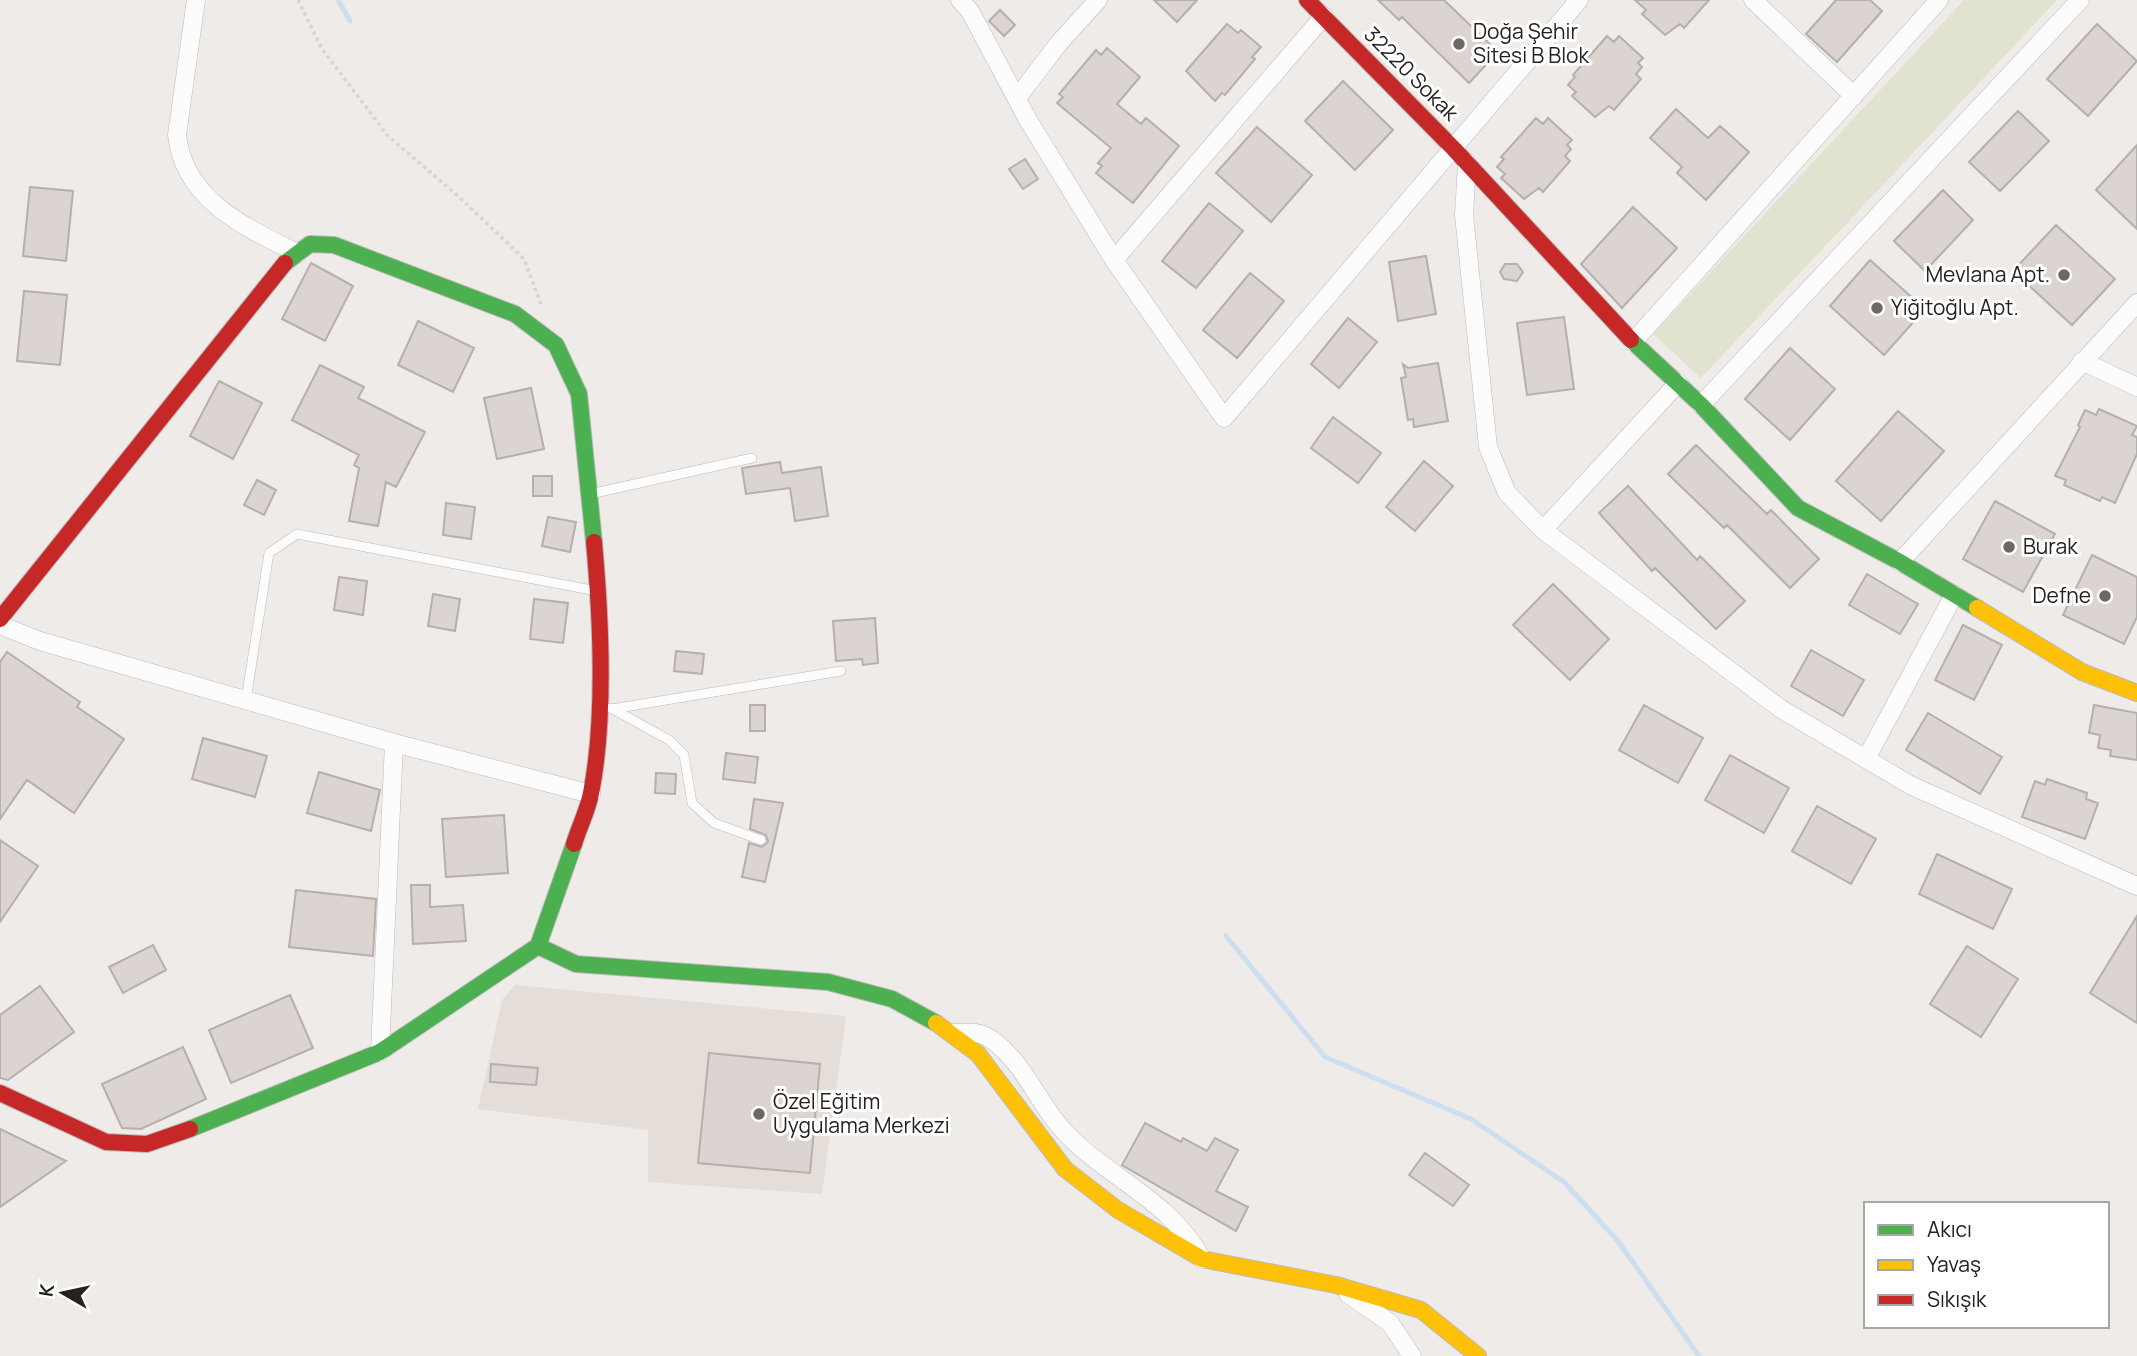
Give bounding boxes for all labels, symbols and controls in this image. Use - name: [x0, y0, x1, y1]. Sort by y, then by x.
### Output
- place label: Doğa Şehir Sitesi B Blok: [1473, 17, 1590, 69]
- street label: 32220 Sokak: [1359, 20, 1465, 127]
- marker: Doğa Şehir Sitesi B Blok: [1451, 36, 1467, 52]
- place label: Mevlana Apt.: [1925, 260, 2050, 288]
- marker: Mevlana Apt.: [2056, 267, 2072, 283]
- place label: Yiğitoğlu Apt.: [1891, 293, 2019, 321]
- marker: Yiğitoğlu Apt.: [1869, 300, 1885, 316]
- place label: Burak: [2023, 532, 2078, 560]
- marker: Burak: [2001, 539, 2017, 555]
- place label: Defne: [2033, 581, 2091, 609]
- marker: Defne: [2097, 588, 2113, 604]
- place label: Özel Eğitim Uygulama Merkezi: [773, 1087, 950, 1139]
- marker: Özel Eğitim Uygulama Merkezi: [751, 1106, 767, 1122]
- legend: [1864, 1202, 2109, 1328]
- text: Akıcı: [1927, 1215, 1972, 1243]
- text: Yavaş: [1927, 1250, 1981, 1278]
- north arrow: [28, 1258, 98, 1328]
- text: K: [32, 1282, 60, 1298]
- text: Sıkışık: [1927, 1285, 1987, 1313]

